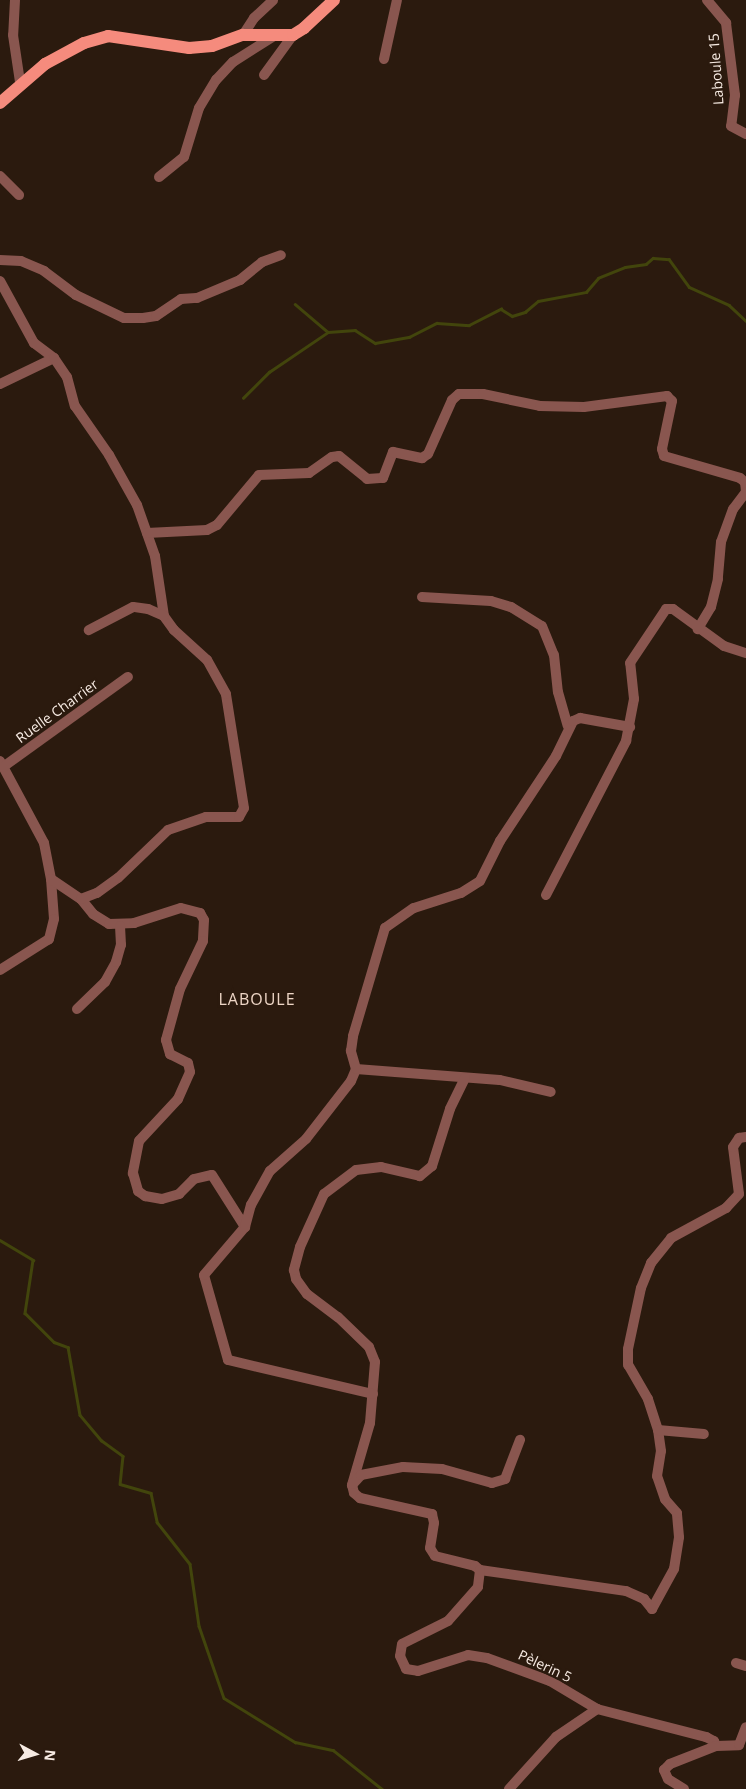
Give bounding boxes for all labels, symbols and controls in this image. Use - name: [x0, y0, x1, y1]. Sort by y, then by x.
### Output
- street label: Laboule 15: [705, 33, 727, 105]
- street label: Ruelle Charrier: [13, 676, 101, 746]
- district label: LABOULE: [218, 989, 296, 1009]
- street label: Pèlerin 5: [516, 1646, 574, 1686]
- north arrow: [10, 1729, 60, 1779]
- text: N: [40, 1749, 60, 1762]

